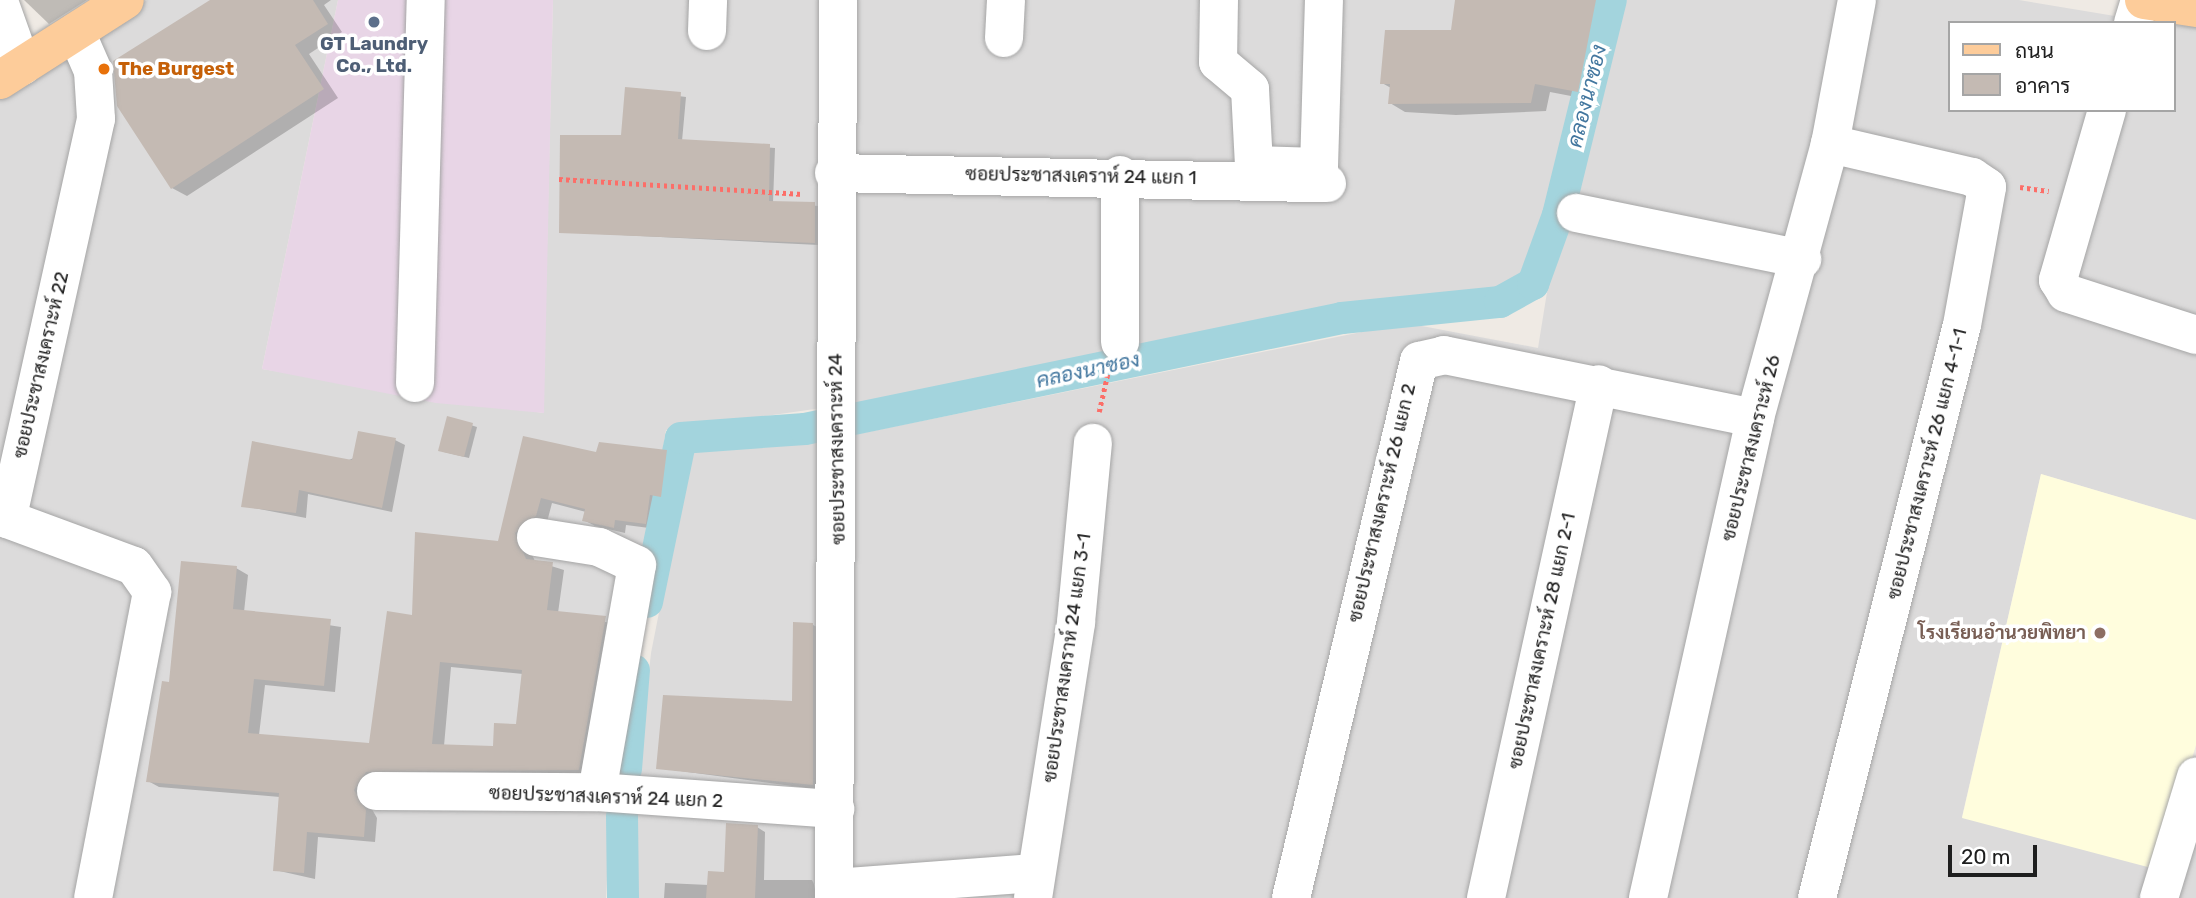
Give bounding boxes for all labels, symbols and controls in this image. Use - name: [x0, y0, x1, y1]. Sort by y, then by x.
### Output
- marker: GT Laundry Co., Ltd.: [366, 14, 382, 30]
- legend: [1948, 21, 2175, 112]
- place label: GT Laundry Co., Ltd.: [320, 33, 428, 77]
- text: ถนน: [2015, 38, 2054, 63]
- water label: คลองนาซอง: [1562, 42, 1612, 150]
- place label: The Burgest: [118, 58, 234, 80]
- marker: The Burgest: [96, 61, 112, 77]
- text: อาคาร: [2015, 73, 2071, 98]
- street label: ซอยประชาสงเคราห์ 24 แยก 1: [965, 163, 1197, 189]
- street label: ซอยประชาสงเคราะห์ 22: [8, 269, 74, 461]
- street label: ซอยประชาสงเคราะห์ 26 แยก 4-1-1: [1882, 326, 1972, 602]
- water label: คลองนาซอง: [1034, 347, 1142, 393]
- street label: ซอยประชาสงเคราะห์ 24: [824, 353, 850, 545]
- street label: ซอยประชาสงเคราะห์ 26: [1717, 353, 1785, 543]
- street label: ซอยประชาสงเคราะห์ 26 แยก 2: [1343, 381, 1421, 625]
- street label: ซอยประชาสงเคราะห์ 28 แยก 2-1: [1504, 511, 1580, 771]
- street label: ซอยประชาสงเคราห์ 24 แยก 3-1: [1038, 532, 1096, 784]
- place label: โรงเรียนอำนวยพิทยา: [1918, 622, 2086, 644]
- marker: โรงเรียนอำนวยพิทยา: [2092, 625, 2108, 641]
- street label: ซอยประชาสงเคราห์ 24 แยก 2: [488, 782, 724, 812]
- scale bar: [1951, 832, 2040, 876]
- text: 20 m: [1961, 844, 2010, 869]

